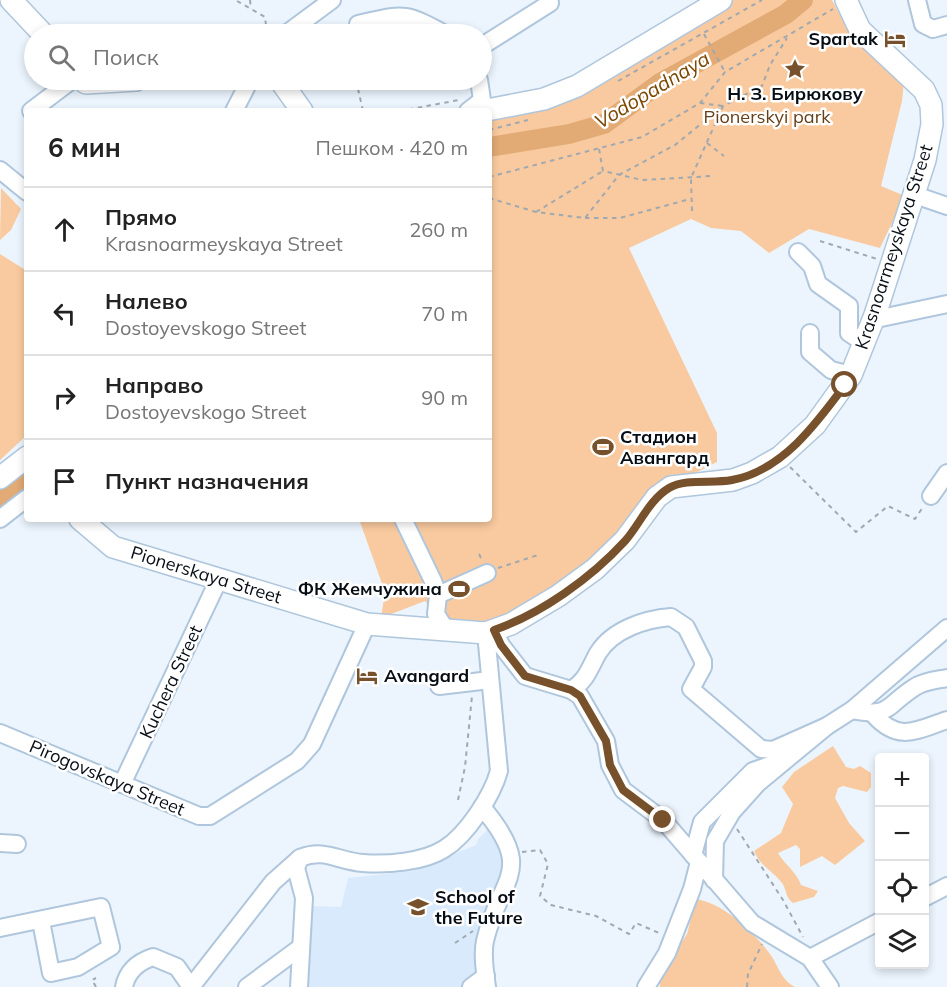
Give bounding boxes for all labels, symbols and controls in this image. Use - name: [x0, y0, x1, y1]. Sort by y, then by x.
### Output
- search box: [24, 24, 492, 90]
- place label: Spartak: [809, 27, 879, 50]
- hotel icon: Spartak: [883, 27, 907, 51]
- icon: search: [45, 41, 78, 74]
- text: Поиск: [93, 43, 159, 71]
- water label: Vodopadnaya: [590, 45, 714, 134]
- place icon: Н. З. Бирюкову: [783, 57, 807, 81]
- place label: Н. З. Бирюкову: [727, 82, 863, 105]
- park label: Pionerskyi park: [704, 105, 831, 128]
- text: 6 мин: [48, 131, 121, 164]
- text: Пешком · 420 m: [316, 135, 468, 160]
- street label: Krasnoarmeyskaya Street: [850, 141, 938, 352]
- text: Прямо: [105, 203, 177, 231]
- icon: ahead: [48, 213, 81, 246]
- text: 260 m: [409, 217, 468, 242]
- text: Krasnoarmeyskaya Street: [105, 231, 343, 256]
- text: Налево: [105, 287, 188, 315]
- icon: left: [48, 297, 81, 330]
- text: 70 m: [421, 301, 468, 326]
- text: Dostoyevskogo Street: [105, 315, 306, 340]
- text: Направо: [105, 371, 203, 399]
- route start: [831, 371, 857, 397]
- icon: right: [48, 381, 81, 414]
- text: 90 m: [421, 385, 468, 410]
- text: Dostoyevskogo Street: [105, 399, 306, 424]
- place label: Стадион Авангард: [620, 425, 710, 469]
- sports icon: Стадион Авангард: [591, 435, 615, 459]
- icon: arrive: [48, 465, 81, 498]
- text: Пункт назначения: [105, 467, 309, 495]
- street label: Pionerskaya Street: [128, 541, 284, 608]
- place label: ФК Жемчужина: [298, 577, 442, 600]
- sports icon: ФК Жемчужина: [447, 577, 471, 601]
- street label: Kuchera Street: [134, 621, 207, 742]
- hotel icon: Avangard: [355, 664, 379, 688]
- place label: Avangard: [384, 664, 469, 687]
- street label: Pirogovskaya Street: [26, 734, 188, 821]
- map controls: [875, 753, 929, 969]
- button: +: [875, 753, 929, 807]
- route end: [649, 806, 675, 832]
- button: −: [875, 807, 929, 861]
- button: locate: [875, 861, 929, 915]
- place label: School of the Future: [435, 885, 523, 929]
- school or university icon: School of the Future: [406, 895, 430, 919]
- button: layers: [875, 915, 929, 969]

